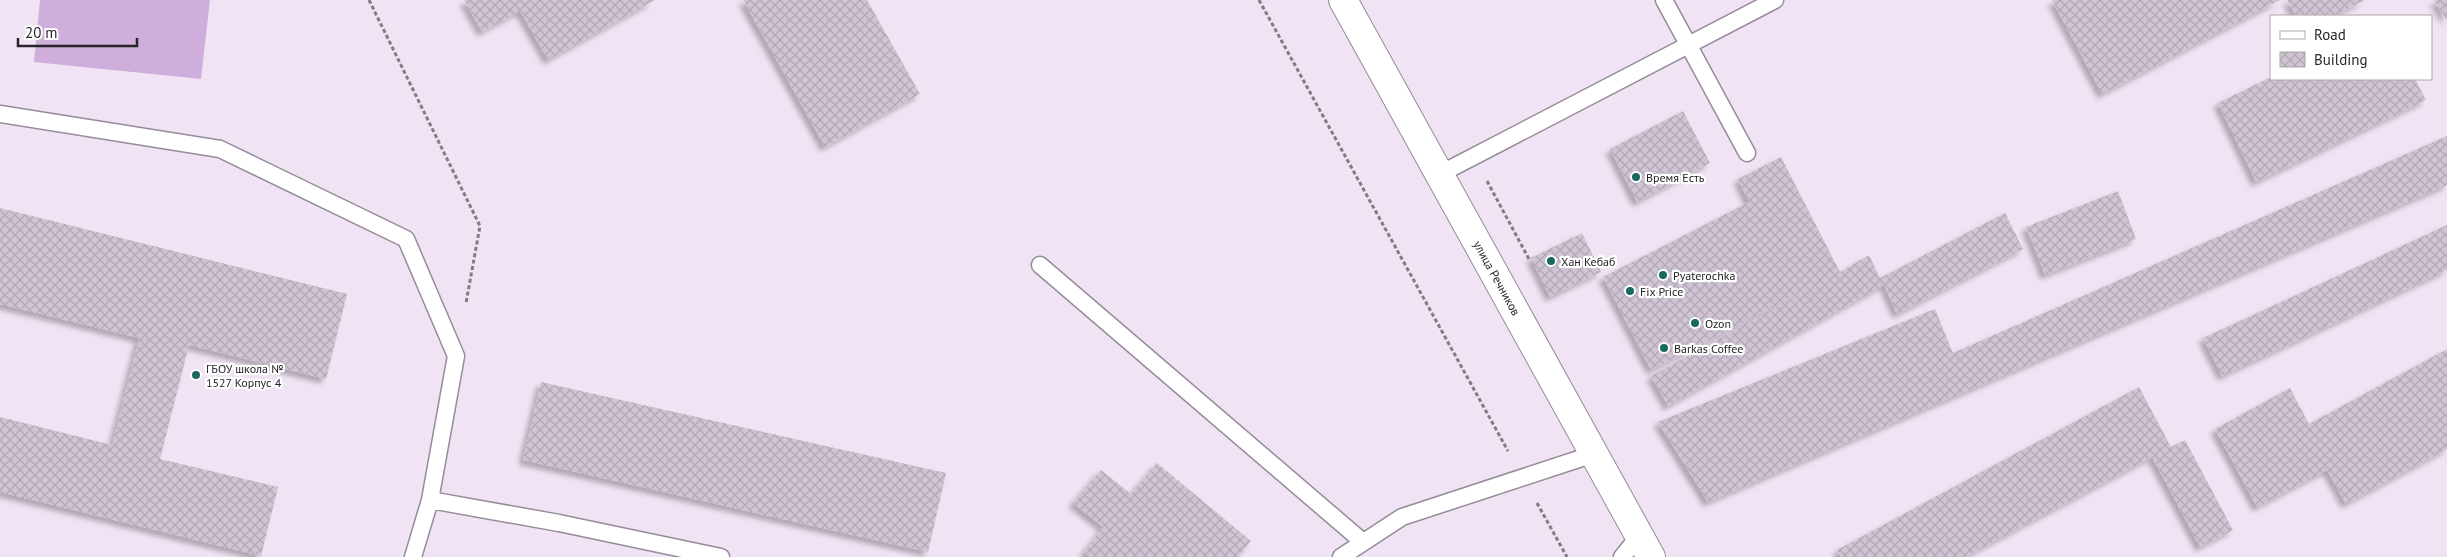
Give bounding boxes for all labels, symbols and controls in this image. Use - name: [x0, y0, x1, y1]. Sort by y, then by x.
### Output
- scale bar: [18, 15, 136, 47]
- legend: [2270, 15, 2432, 80]
- text: 20 m: [25, 23, 58, 42]
- text: Road: [2314, 25, 2346, 44]
- text: Building: [2314, 50, 2368, 69]
- place label: Время Есть: [1646, 170, 1705, 185]
- marker: Время Есть: [1630, 171, 1642, 183]
- street label: улица Речников: [1470, 238, 1524, 318]
- place label: Хан Кебаб: [1561, 254, 1616, 269]
- marker: Хан Кебаб: [1545, 255, 1557, 267]
- place label: Pyaterochka: [1673, 268, 1736, 283]
- marker: Pyaterochka: [1657, 269, 1669, 281]
- place label: Fix Price: [1640, 284, 1683, 299]
- marker: Fix Price: [1624, 285, 1636, 297]
- place label: Ozon: [1705, 316, 1731, 331]
- marker: Ozon: [1689, 317, 1701, 329]
- place label: Barkas Coffee: [1674, 341, 1743, 356]
- marker: Barkas Coffee: [1658, 342, 1670, 354]
- place label: ГБОУ школа № 1527 Корпус 4: [206, 361, 284, 390]
- marker: ГБОУ школа № 1527 Корпус 4: [190, 369, 202, 381]

